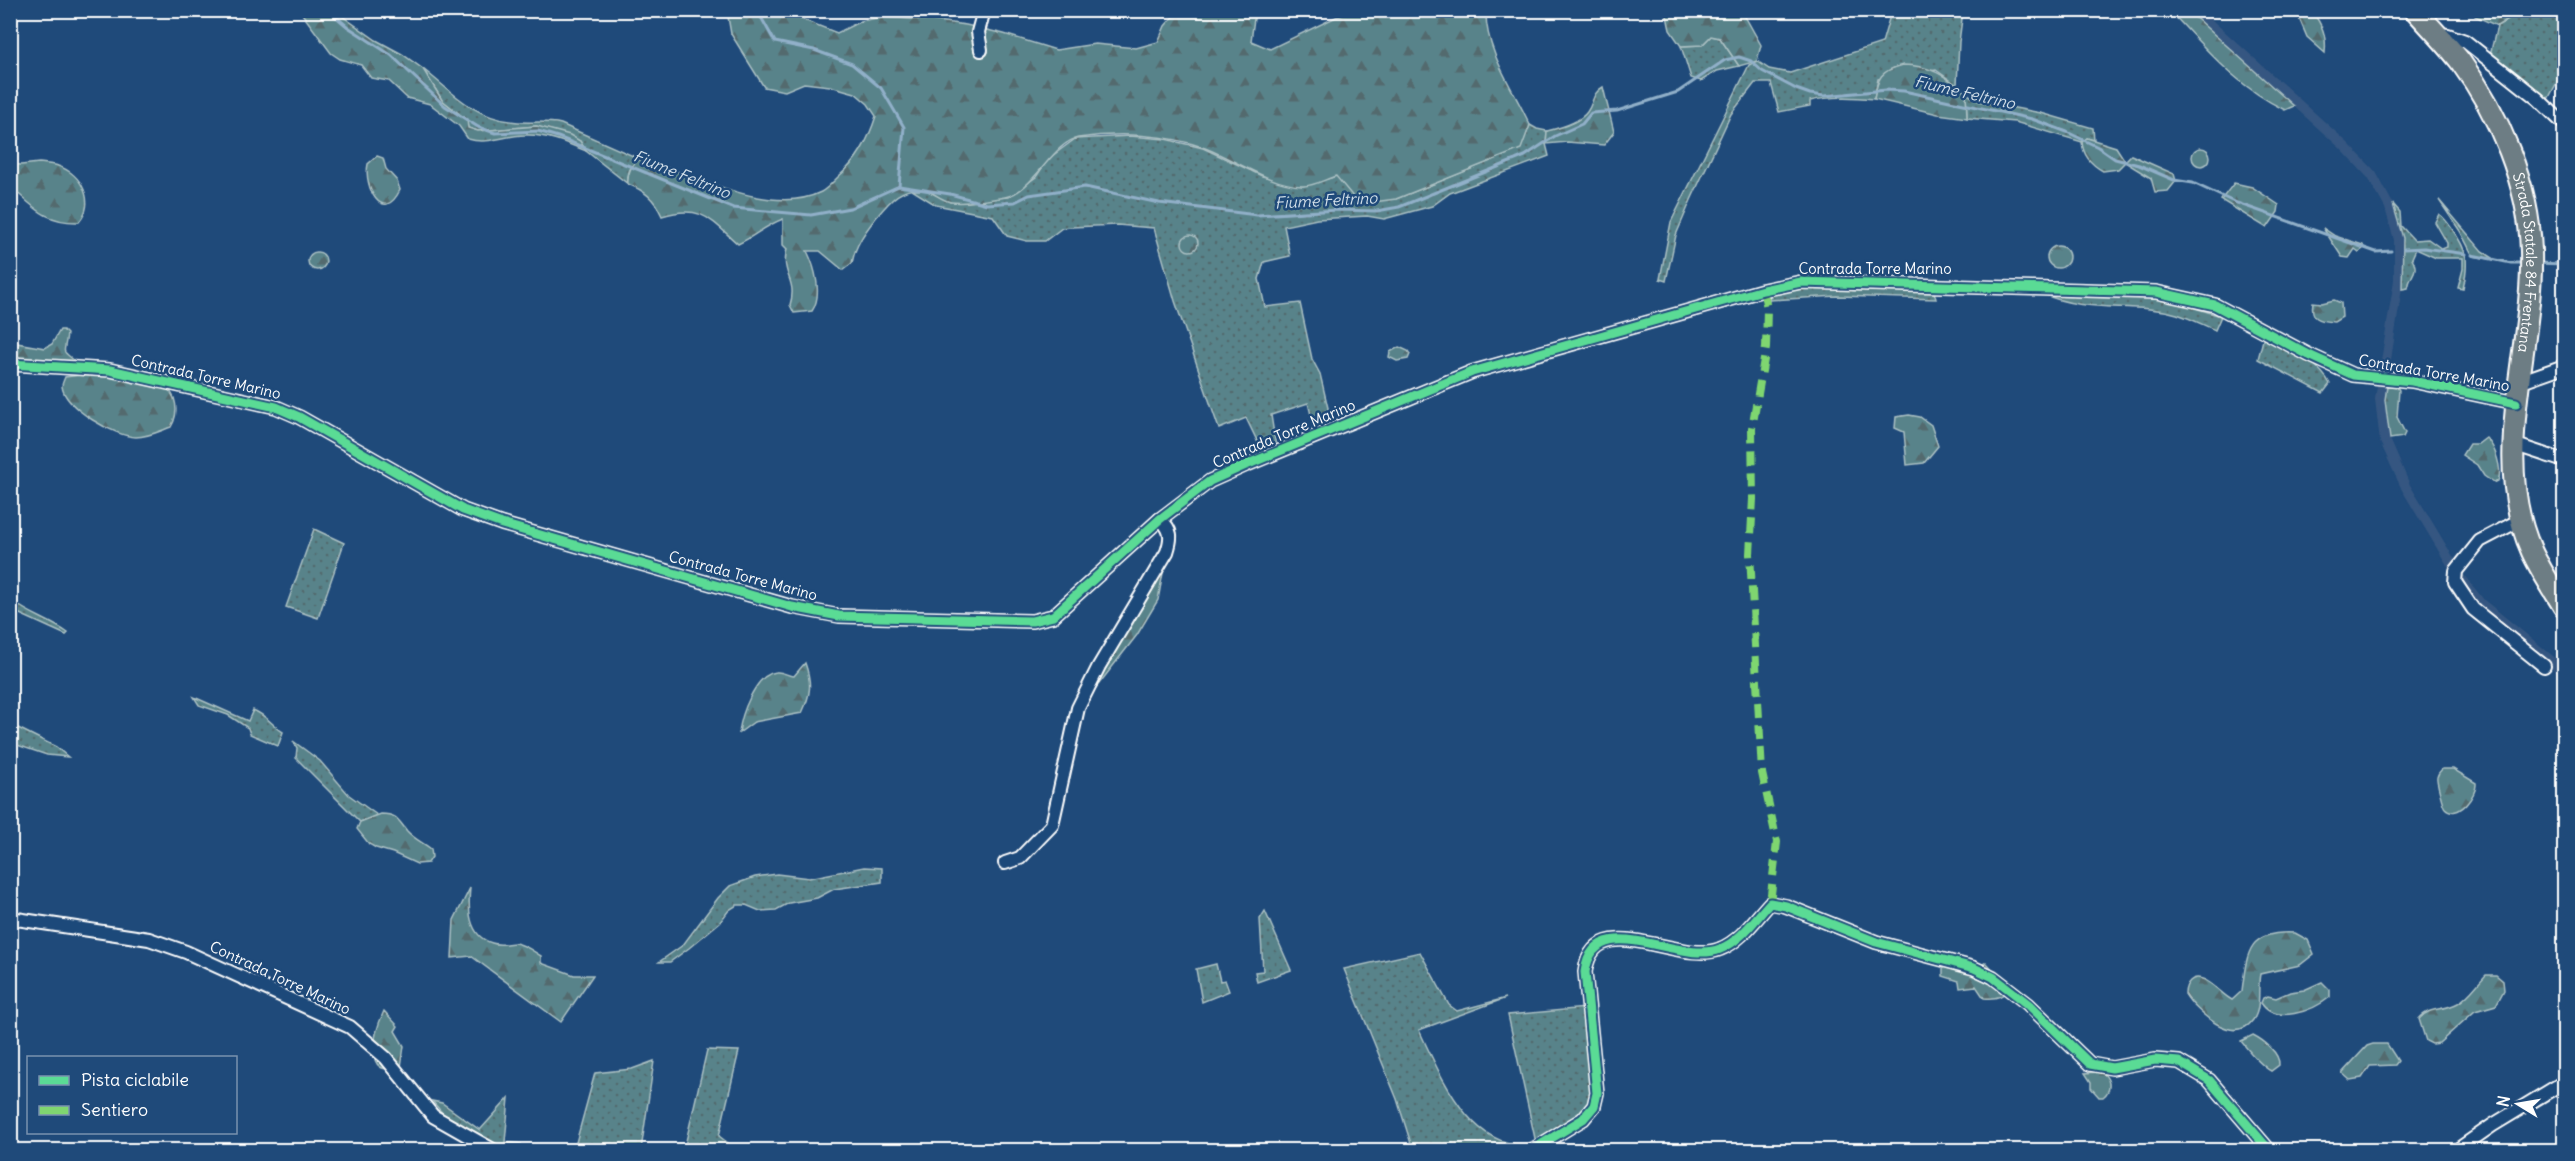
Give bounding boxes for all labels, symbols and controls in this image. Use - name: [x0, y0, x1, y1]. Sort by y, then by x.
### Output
- water label: Fiume Feltrino: [1913, 71, 2018, 114]
- water label: Fiume Feltrino: [631, 146, 734, 203]
- street label: Strada Statale 84 Frentana: [2509, 170, 2541, 354]
- water label: Fiume Feltrino: [1274, 187, 1379, 213]
- street label: Contrada Torre Marino: [1798, 259, 1952, 278]
- street label: Contrada Torre Marino: [129, 350, 283, 403]
- street label: Contrada Torre Marino: [2357, 350, 2511, 395]
- street label: Contrada Torre Marino: [1210, 395, 1358, 472]
- street label: Contrada Torre Marino: [667, 547, 820, 605]
- street label: Contrada Torre Marino: [207, 937, 354, 1019]
- legend: [27, 1056, 237, 1134]
- text: Pista ciclabile: [81, 1068, 189, 1091]
- north arrow: [2488, 1074, 2548, 1134]
- text: N: [2492, 1094, 2514, 1108]
- text: Sentiero: [81, 1098, 148, 1121]

